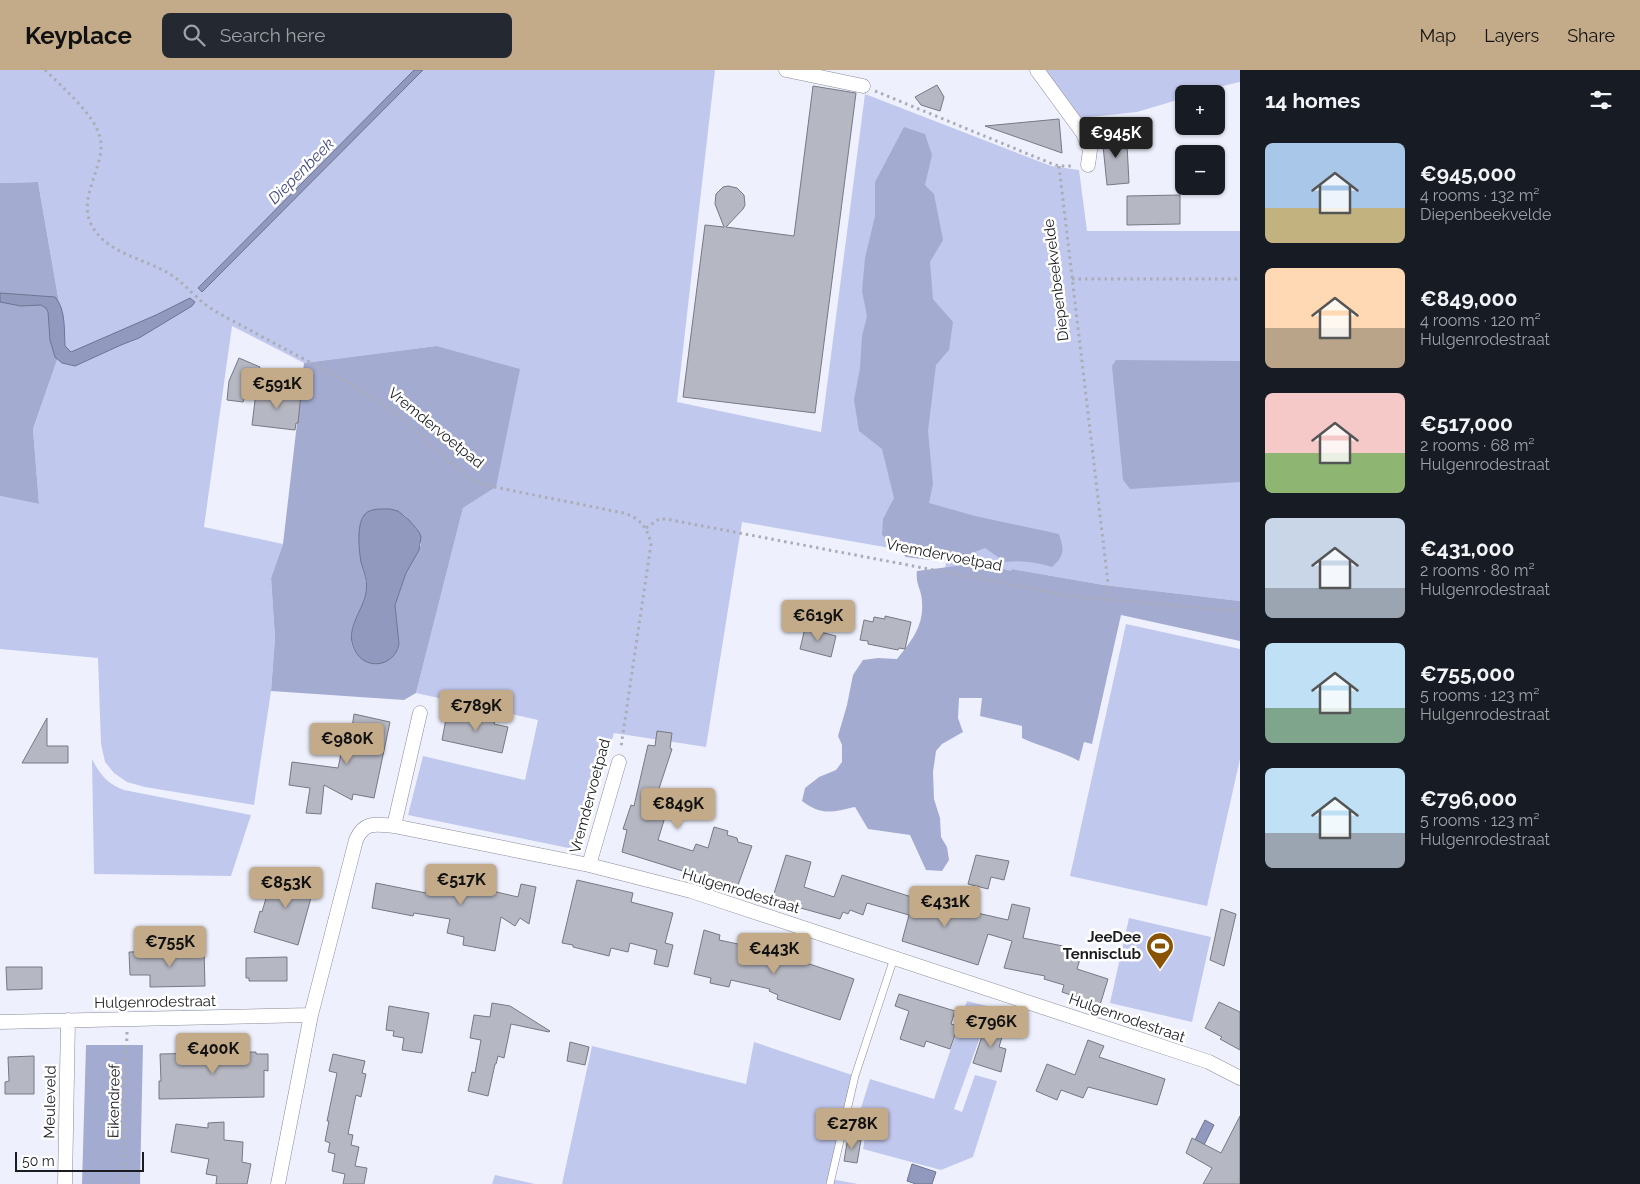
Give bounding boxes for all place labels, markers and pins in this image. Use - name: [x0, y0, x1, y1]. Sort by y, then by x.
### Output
- pin: €945K: [1081, 116, 1151, 159]
- pin: €591K: [242, 368, 312, 410]
- pin: €619K: [783, 600, 853, 642]
- pin: €789K: [441, 690, 511, 732]
- pin: €980K: [312, 722, 382, 765]
- pin: €849K: [643, 788, 713, 830]
- pin: €517K: [426, 864, 496, 906]
- pin: €853K: [251, 866, 321, 909]
- pin: €431K: [910, 886, 980, 928]
- pin: €755K: [135, 926, 205, 968]
- place label: JeeDee Tennisclub: [1063, 928, 1141, 963]
- sports icon: JeeDee Tennisclub: [1145, 931, 1175, 970]
- pin: €443K: [739, 932, 809, 975]
- pin: €796K: [956, 1006, 1026, 1048]
- pin: €400K: [178, 1032, 248, 1075]
- pin: €278K: [817, 1108, 887, 1150]

